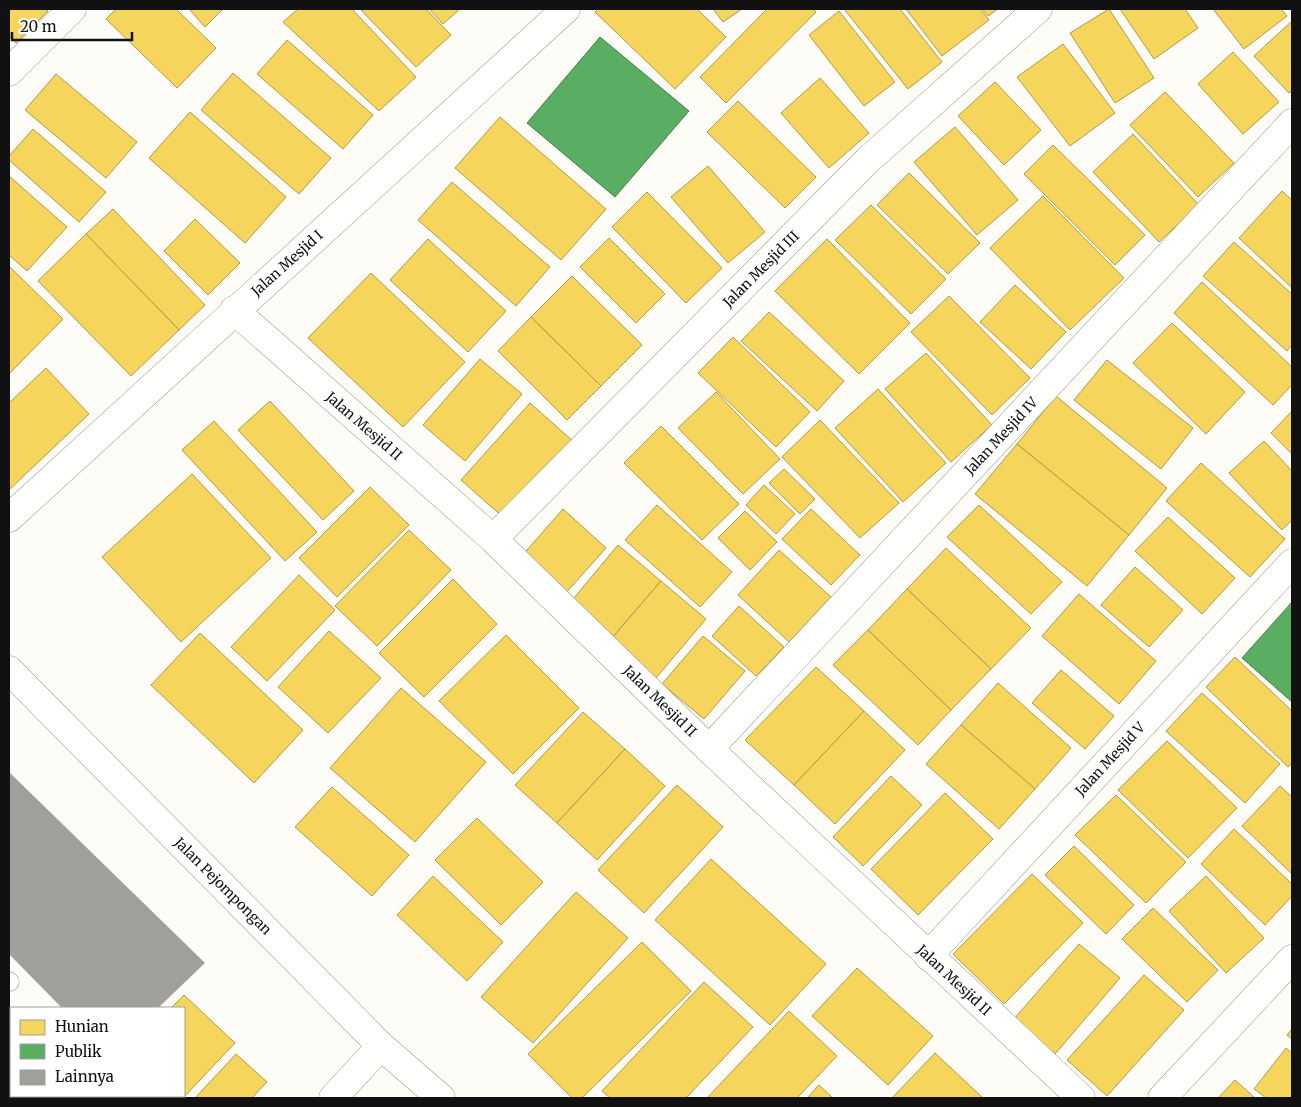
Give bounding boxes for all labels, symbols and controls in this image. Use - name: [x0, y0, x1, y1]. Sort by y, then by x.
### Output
- scale bar: [12, 10, 132, 42]
- text: 20 m: [20, 17, 57, 36]
- street label: Jalan Mesjid I: [247, 226, 327, 301]
- street label: Jalan Mesjid III: [718, 227, 803, 312]
- street label: Jalan Mesjid II: [321, 387, 406, 464]
- street label: Jalan Mesjid IV: [960, 393, 1042, 479]
- street label: Jalan Mesjid II: [619, 661, 701, 741]
- street label: Jalan Mesjid V: [1071, 718, 1149, 800]
- street label: Jalan Pejompongan: [170, 833, 275, 938]
- street label: Jalan Mesjid II: [912, 940, 995, 1019]
- legend: [10, 1007, 185, 1097]
- text: Hunian: [55, 1017, 109, 1036]
- text: Publik: [55, 1042, 102, 1061]
- text: Lainnya: [55, 1067, 114, 1086]

